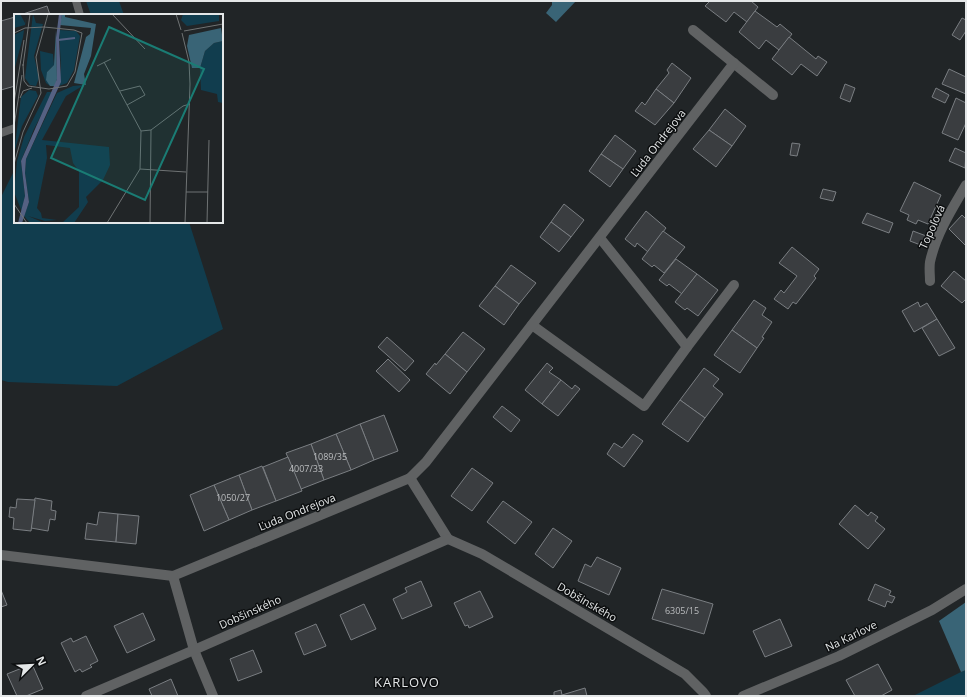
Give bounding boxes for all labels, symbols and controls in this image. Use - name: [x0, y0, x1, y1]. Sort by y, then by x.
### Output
- inset map: [14, 14, 223, 223]
- street label: Ľuda Ondrejova: [626, 106, 689, 180]
- street label: Topoľová: [915, 202, 948, 251]
- house number: 1089/35: [313, 450, 347, 463]
- house number: 4007/33: [289, 462, 323, 475]
- street label: Ľuda Ondrejova: [256, 489, 338, 534]
- house number: 1050/27: [216, 491, 250, 504]
- street label: Dobšinského: [555, 578, 620, 625]
- street label: Dobšinského: [216, 591, 284, 632]
- house number: 6305/15: [665, 604, 699, 617]
- street label: Na Karlove: [822, 617, 879, 654]
- north arrow: [12, 645, 52, 685]
- text: N: [33, 654, 50, 668]
- district label: KARLOVO: [374, 673, 440, 691]

